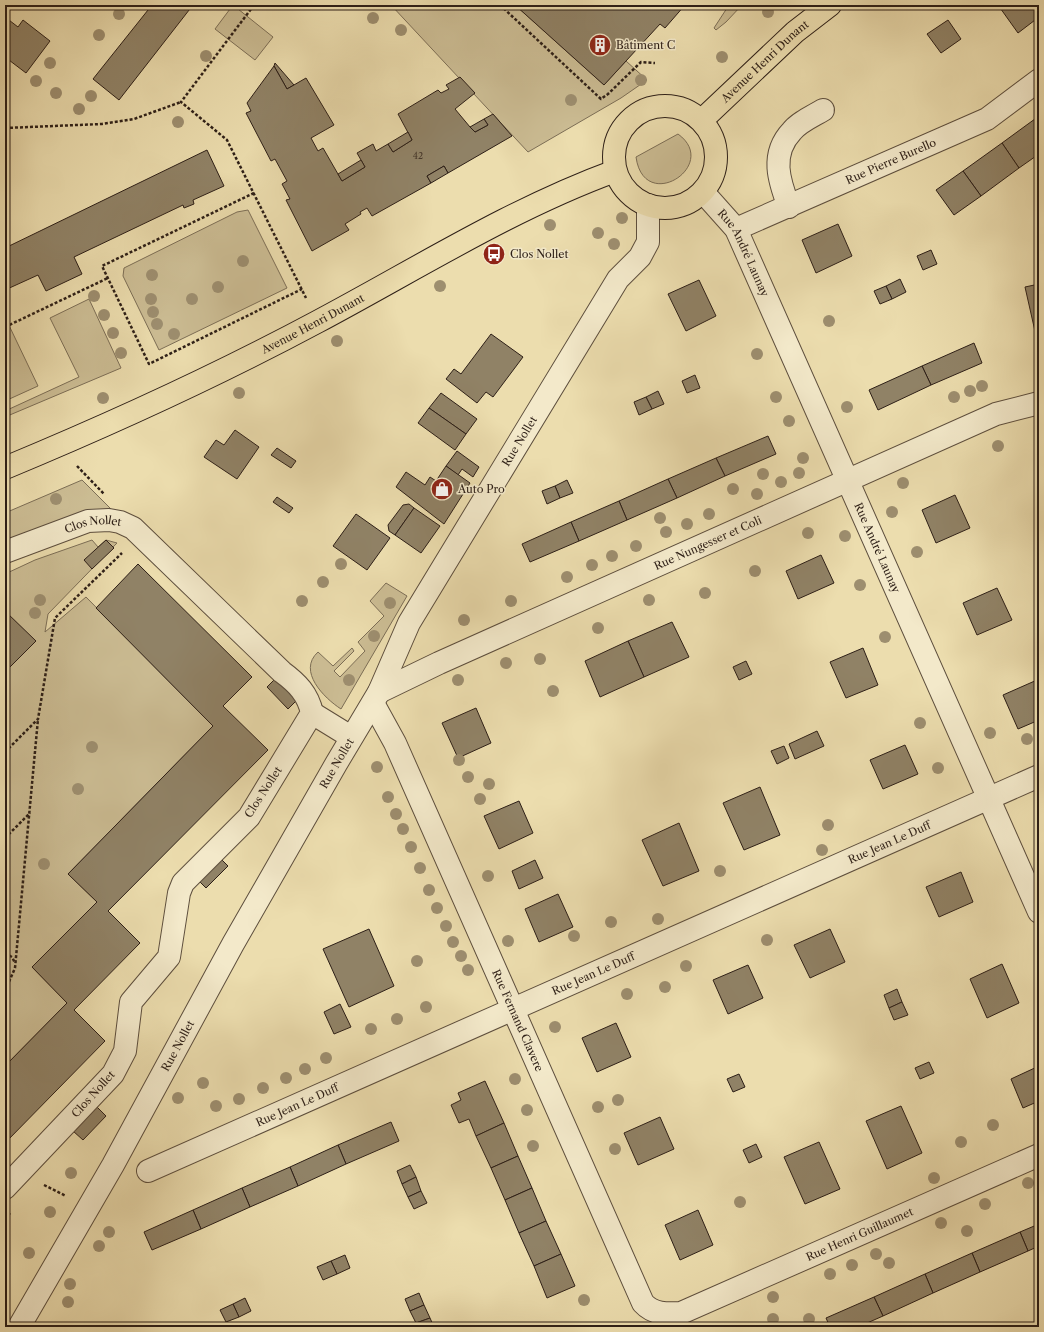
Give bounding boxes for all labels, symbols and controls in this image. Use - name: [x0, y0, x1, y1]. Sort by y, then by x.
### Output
- street label: Avenue Henri Dunant: [717, 17, 811, 106]
- building icon: Bâtiment C: [587, 32, 613, 58]
- place label: Bâtiment C: [616, 38, 675, 52]
- street label: Rue Pierre Burello: [843, 135, 938, 187]
- house number: 42: [413, 150, 423, 161]
- street label: Rue André Launay: [715, 206, 772, 299]
- bus stop icon: Clos Nollet: [481, 241, 507, 267]
- place label: Clos Nollet: [510, 247, 568, 261]
- street label: Avenue Henri Dunant: [258, 291, 367, 357]
- street label: Rue Nollet: [499, 413, 540, 469]
- shop icon: Auto Pro: [429, 476, 455, 502]
- place label: Auto Pro: [457, 482, 505, 496]
- street label: Rue André Launay: [851, 500, 904, 596]
- street label: Rue Nungesser et Coli: [652, 512, 764, 573]
- street label: Clos Nollet: [62, 513, 123, 536]
- street label: Rue Nollet: [316, 736, 357, 791]
- street label: Clos Nollet: [241, 764, 285, 820]
- street label: Rue Jean Le Duff: [846, 817, 934, 867]
- street label: Rue Jean Le Duff: [550, 949, 638, 998]
- street label: Rue Fernand Clavere: [489, 967, 547, 1074]
- street label: Rue Nollet: [158, 1018, 197, 1074]
- street label: Clos Nollet: [68, 1068, 118, 1120]
- street label: Rue Jean Le Duff: [253, 1080, 342, 1129]
- street label: Rue Henri Guillaumet: [804, 1204, 915, 1264]

